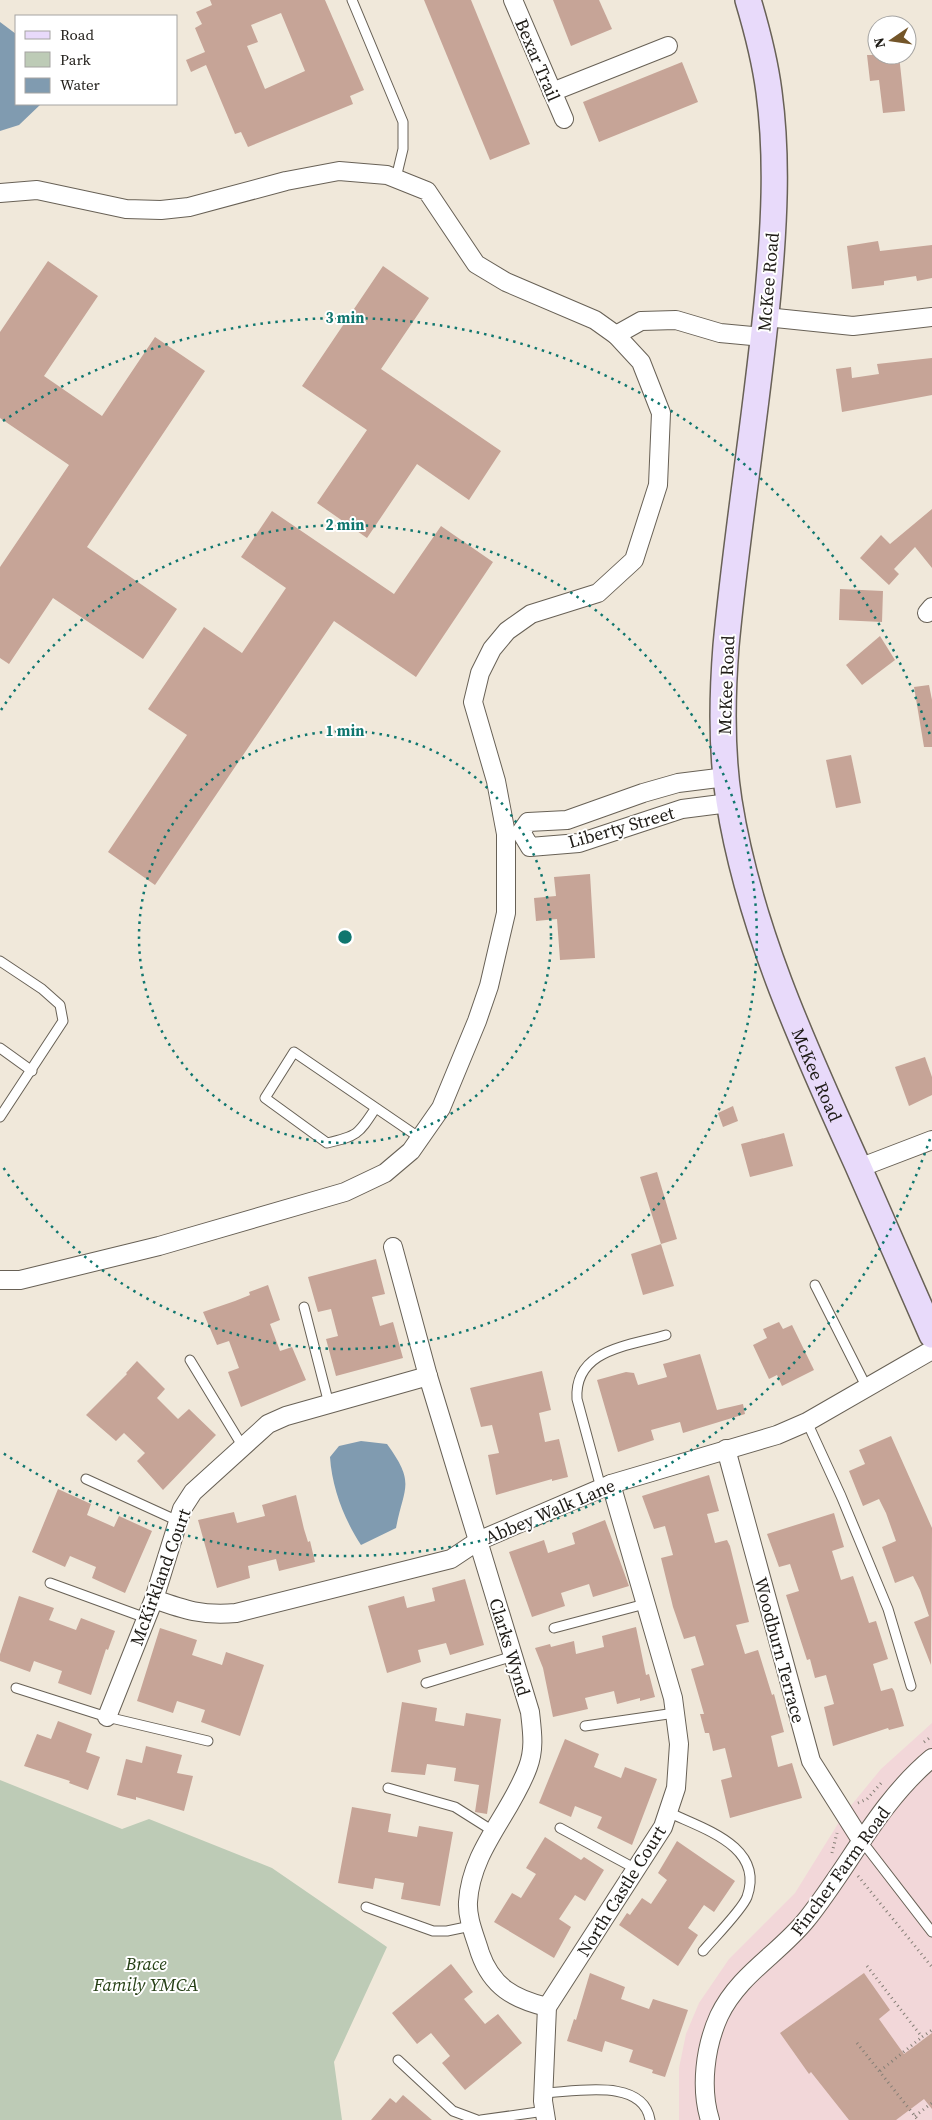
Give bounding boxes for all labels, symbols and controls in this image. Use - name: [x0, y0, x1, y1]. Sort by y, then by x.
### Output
- legend: [15, 15, 178, 105]
- street label: Bexar Trail: [509, 15, 567, 105]
- north arrow: [867, 15, 917, 65]
- text: Road: [60, 24, 94, 45]
- text: N: [868, 36, 890, 50]
- text: Park: [60, 49, 92, 70]
- text: Water: [60, 74, 101, 95]
- street label: McKee Road: [751, 231, 785, 333]
- text: 3 min: [326, 307, 364, 328]
- text: 2 min: [326, 514, 364, 535]
- street label: McKee Road: [712, 635, 740, 735]
- text: 1 min: [326, 720, 364, 741]
- street label: Liberty Street: [565, 800, 677, 854]
- centre of rings: [336, 928, 354, 946]
- street label: McKee Road: [786, 1024, 849, 1125]
- street label: Abbey Walk Lane: [481, 1472, 619, 1550]
- street label: McKirkland Court: [124, 1505, 196, 1649]
- street label: Woodburn Terrace: [749, 1574, 811, 1726]
- street label: Clarks Wynd: [483, 1595, 537, 1699]
- street label: Fincher Farm Road: [784, 1801, 896, 1941]
- street label: North Castle Court: [571, 1821, 671, 1961]
- park label: Brace Family YMCA: [92, 1951, 199, 1997]

